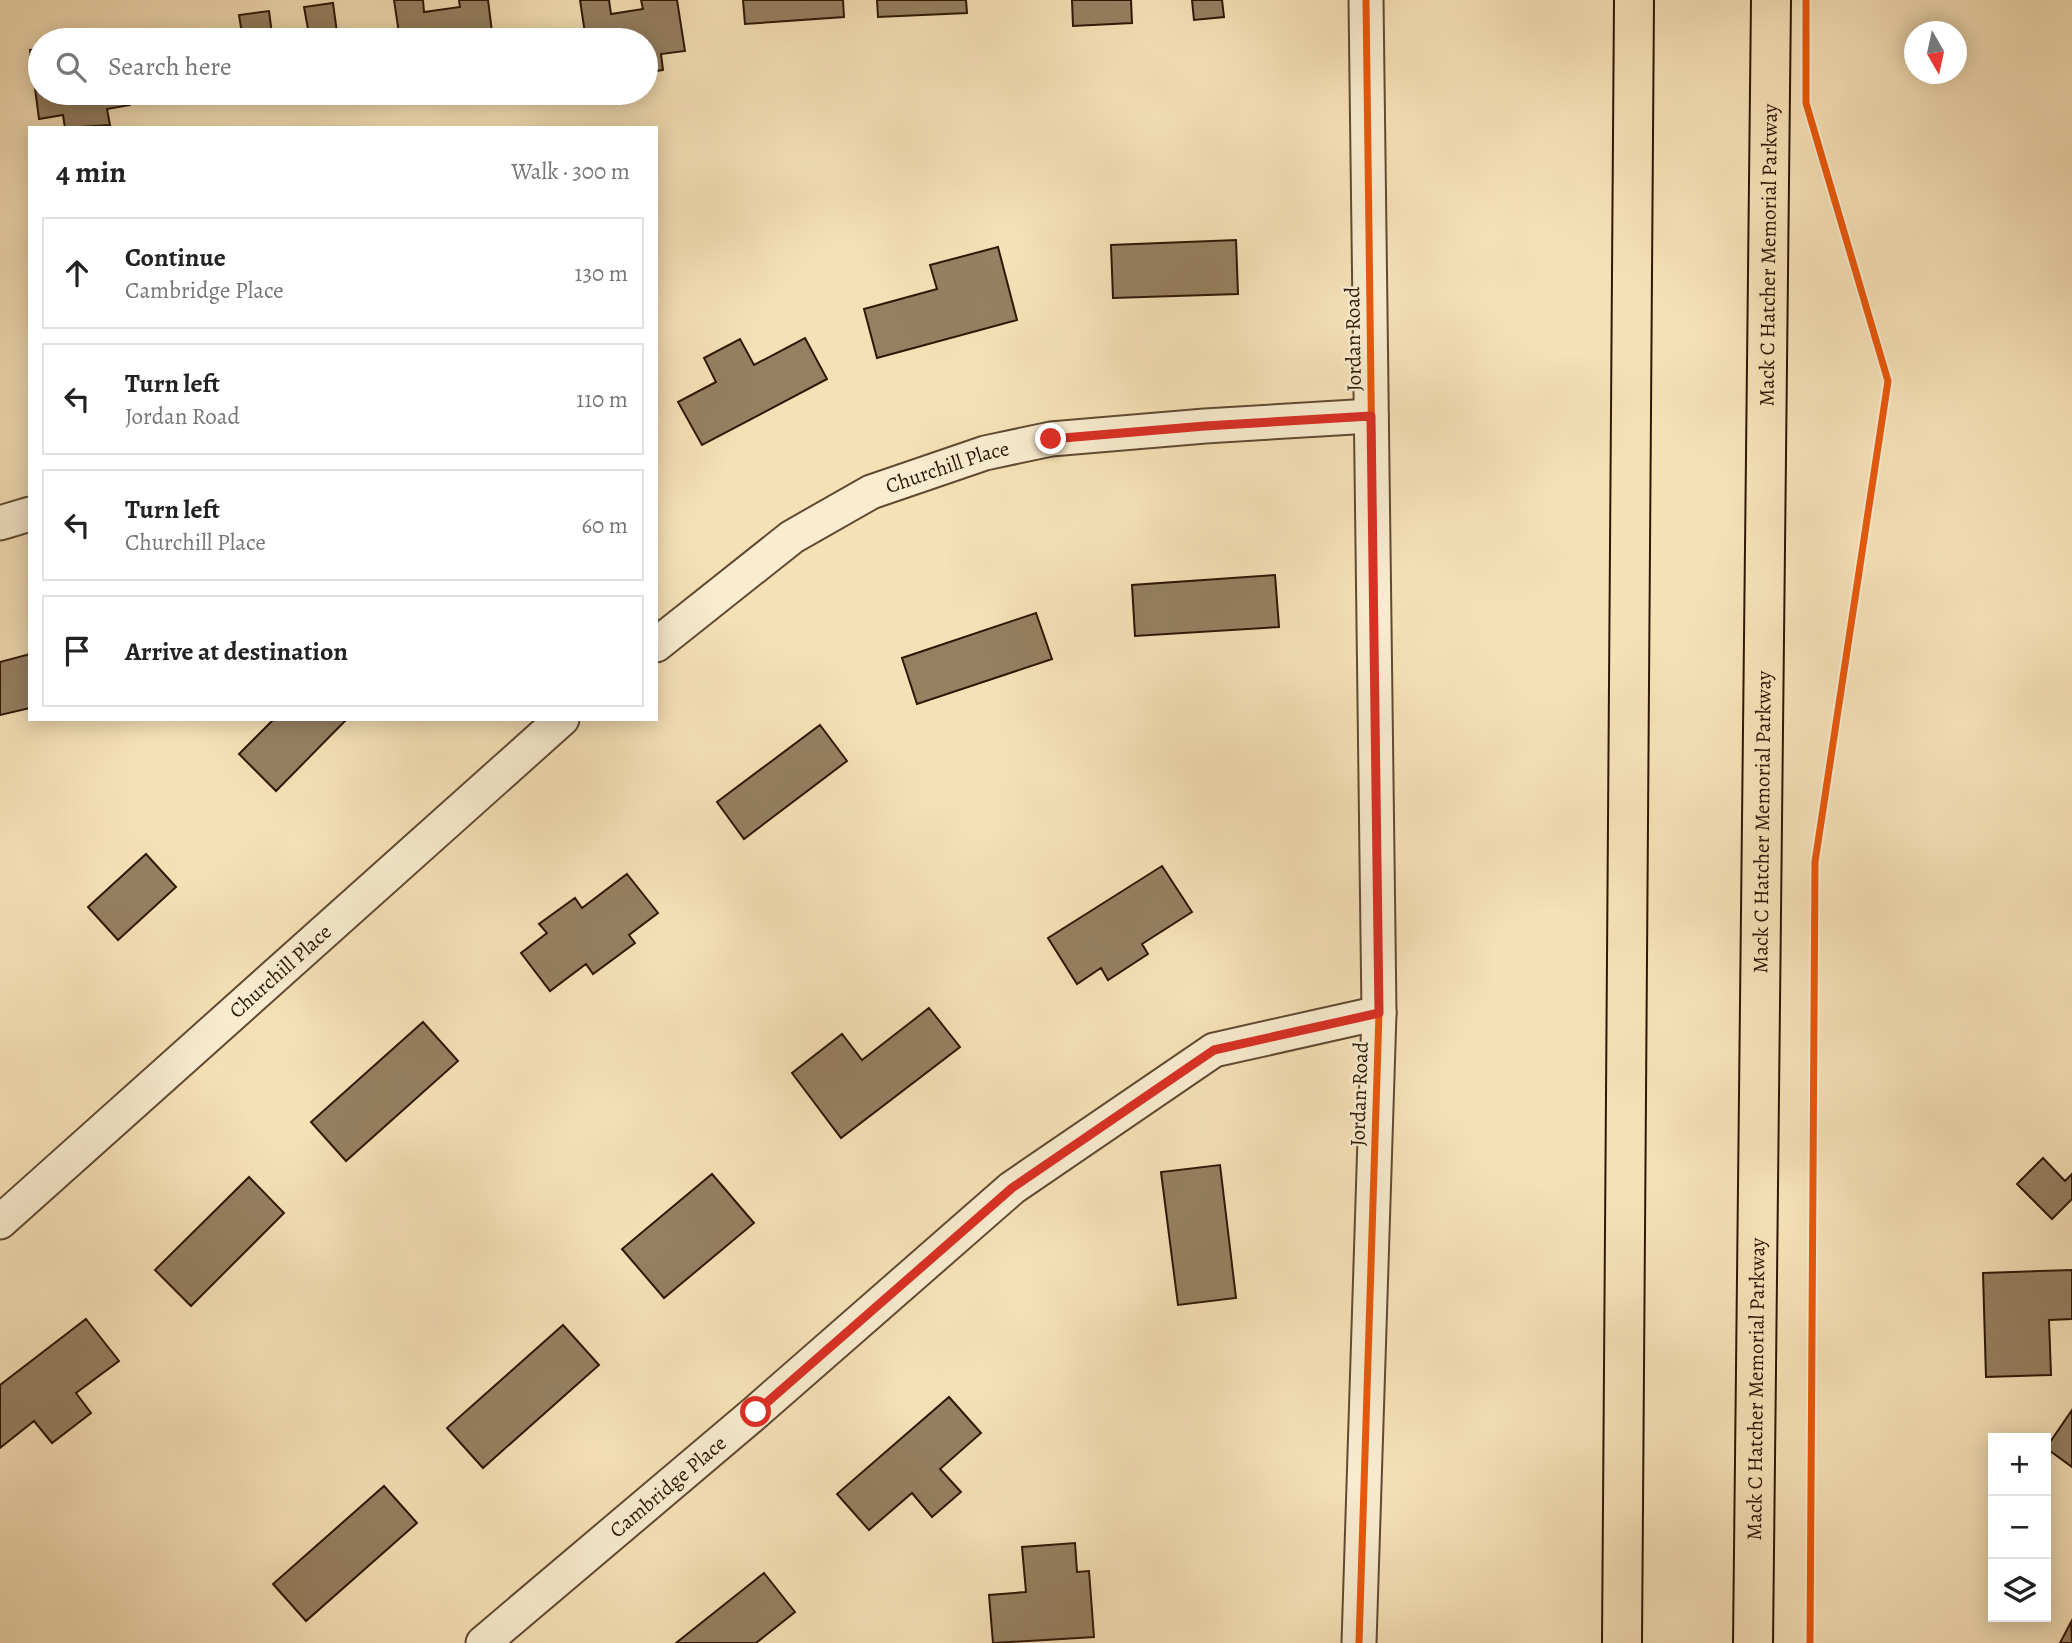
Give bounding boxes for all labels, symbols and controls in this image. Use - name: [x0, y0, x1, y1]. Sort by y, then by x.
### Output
- north arrow: [1904, 21, 1967, 84]
- search box: [28, 28, 658, 105]
- icon: search: [52, 48, 90, 86]
- text: Search here: [108, 49, 232, 84]
- street label: Mack C Hatcher Memorial Parkway: [1753, 103, 1784, 407]
- text: 4 min: [56, 152, 126, 192]
- text: Walk · 300 m: [511, 156, 630, 187]
- text: Continue: [125, 240, 226, 275]
- icon: ahead: [58, 254, 96, 292]
- text: 130 m: [575, 258, 628, 289]
- text: Cambridge Place: [125, 275, 284, 306]
- street label: Jordan Road: [1338, 286, 1368, 392]
- text: Turn left: [125, 366, 220, 401]
- icon: left: [58, 380, 96, 418]
- text: 110 m: [576, 384, 628, 415]
- text: Jordan Road: [125, 401, 240, 432]
- route end: [1035, 423, 1066, 454]
- street label: Churchill Place: [882, 434, 1012, 500]
- text: Turn left: [125, 492, 220, 527]
- icon: left: [58, 506, 96, 544]
- text: 60 m: [581, 510, 628, 541]
- text: Churchill Place: [125, 527, 266, 558]
- icon: arrive: [58, 632, 96, 670]
- text: Arrive at destination: [125, 634, 348, 669]
- street label: Mack C Hatcher Memorial Parkway: [1746, 670, 1778, 974]
- street label: Churchill Place: [223, 918, 337, 1025]
- street label: Jordan Road: [1343, 1040, 1375, 1147]
- street label: Mack C Hatcher Memorial Parkway: [1740, 1237, 1771, 1540]
- route start: [740, 1396, 771, 1427]
- street label: Cambridge Place: [603, 1429, 732, 1544]
- map controls: [1988, 1433, 2051, 1622]
- button: +: [1988, 1433, 2051, 1496]
- button: −: [1988, 1496, 2051, 1559]
- button: layers: [1988, 1559, 2051, 1622]

